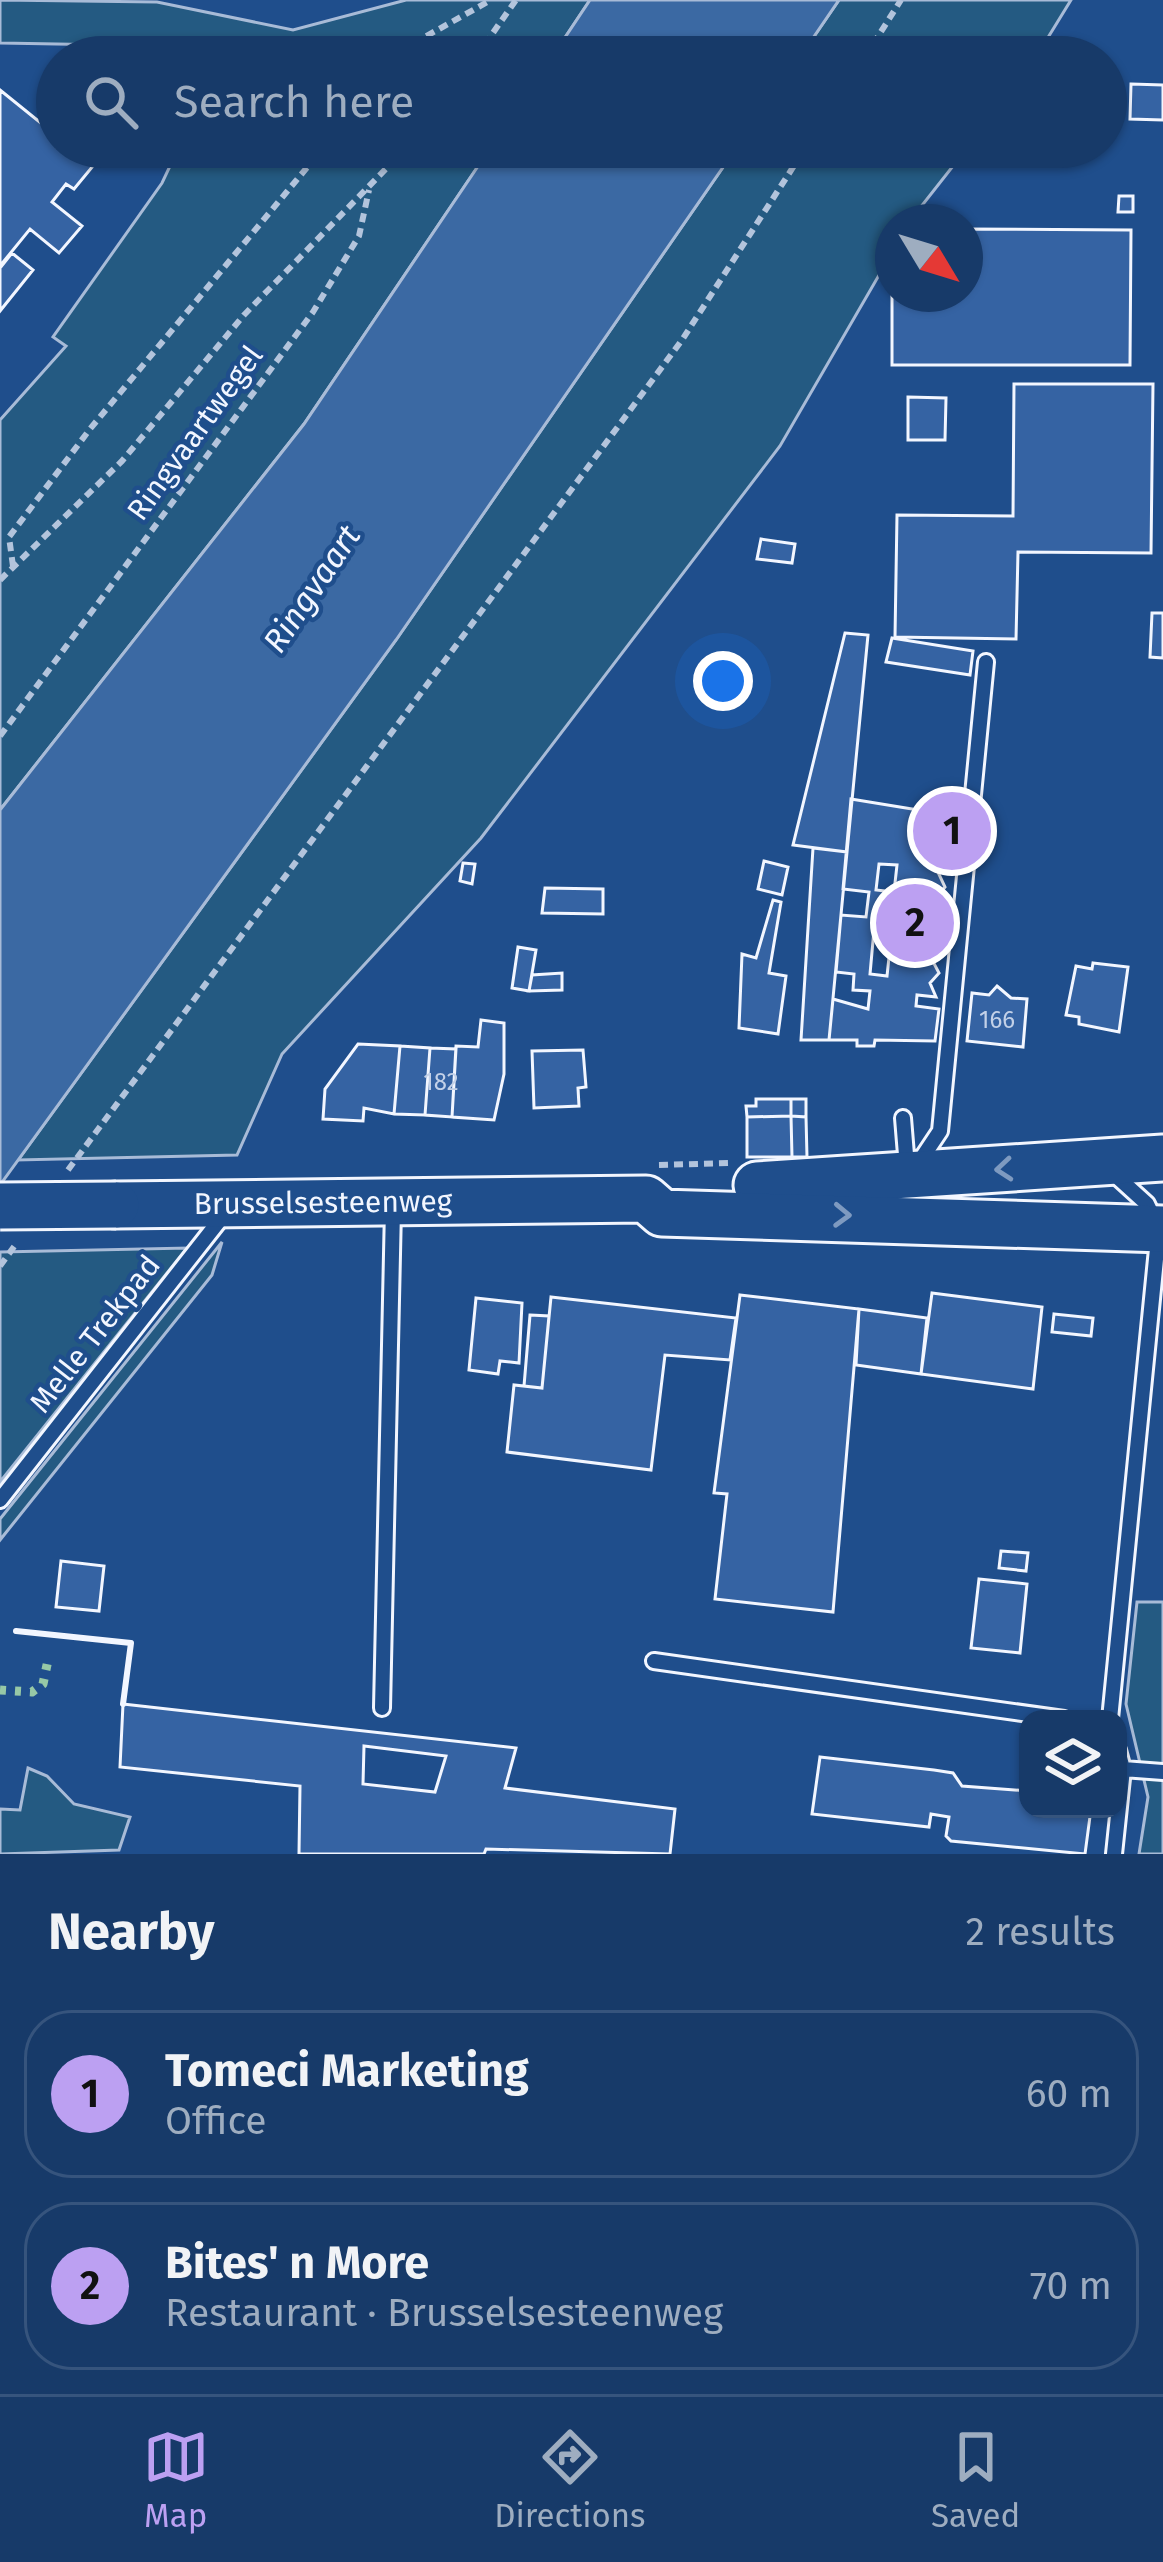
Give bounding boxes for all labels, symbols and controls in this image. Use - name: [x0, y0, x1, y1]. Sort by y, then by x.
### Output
- search box: [36, 36, 1127, 168]
- icon: search: [78, 69, 144, 135]
- text: Search here: [174, 75, 414, 129]
- north arrow: [875, 204, 983, 312]
- street label: Ringvaartwegel: [120, 338, 271, 527]
- water label: Ringvaart: [255, 517, 369, 660]
- your location: [693, 651, 753, 711]
- pin: 1: [913, 786, 991, 876]
- pin: 2: [876, 878, 954, 968]
- house number: 166: [979, 1006, 1015, 1034]
- house number: 182: [423, 1068, 459, 1096]
- one-way arrow: [995, 1156, 1014, 1181]
- street label: Brusselsesteenweg: [193, 1183, 453, 1222]
- one-way arrow: [833, 1202, 852, 1228]
- street label: Melle Trekpad: [22, 1248, 168, 1420]
- map controls: [1019, 1710, 1127, 1818]
- button: layers: [1019, 1710, 1127, 1818]
- text: Nearby: [48, 1901, 214, 1963]
- text: 2 results: [966, 1909, 1115, 1955]
- text: Tomeci Marketing: [165, 2044, 529, 2098]
- text: 1: [81, 2071, 99, 2117]
- text: 60 m: [1026, 2071, 1112, 2117]
- text: Office: [165, 2098, 267, 2144]
- text: Bites' n More: [165, 2236, 429, 2290]
- text: 2: [80, 2263, 100, 2309]
- text: 70 m: [1030, 2263, 1112, 2309]
- text: Restaurant · Brusselsesteenweg: [165, 2290, 723, 2336]
- tab: Map: [143, 2424, 209, 2536]
- tab: Directions: [494, 2424, 646, 2536]
- tab: Saved: [931, 2424, 1020, 2536]

